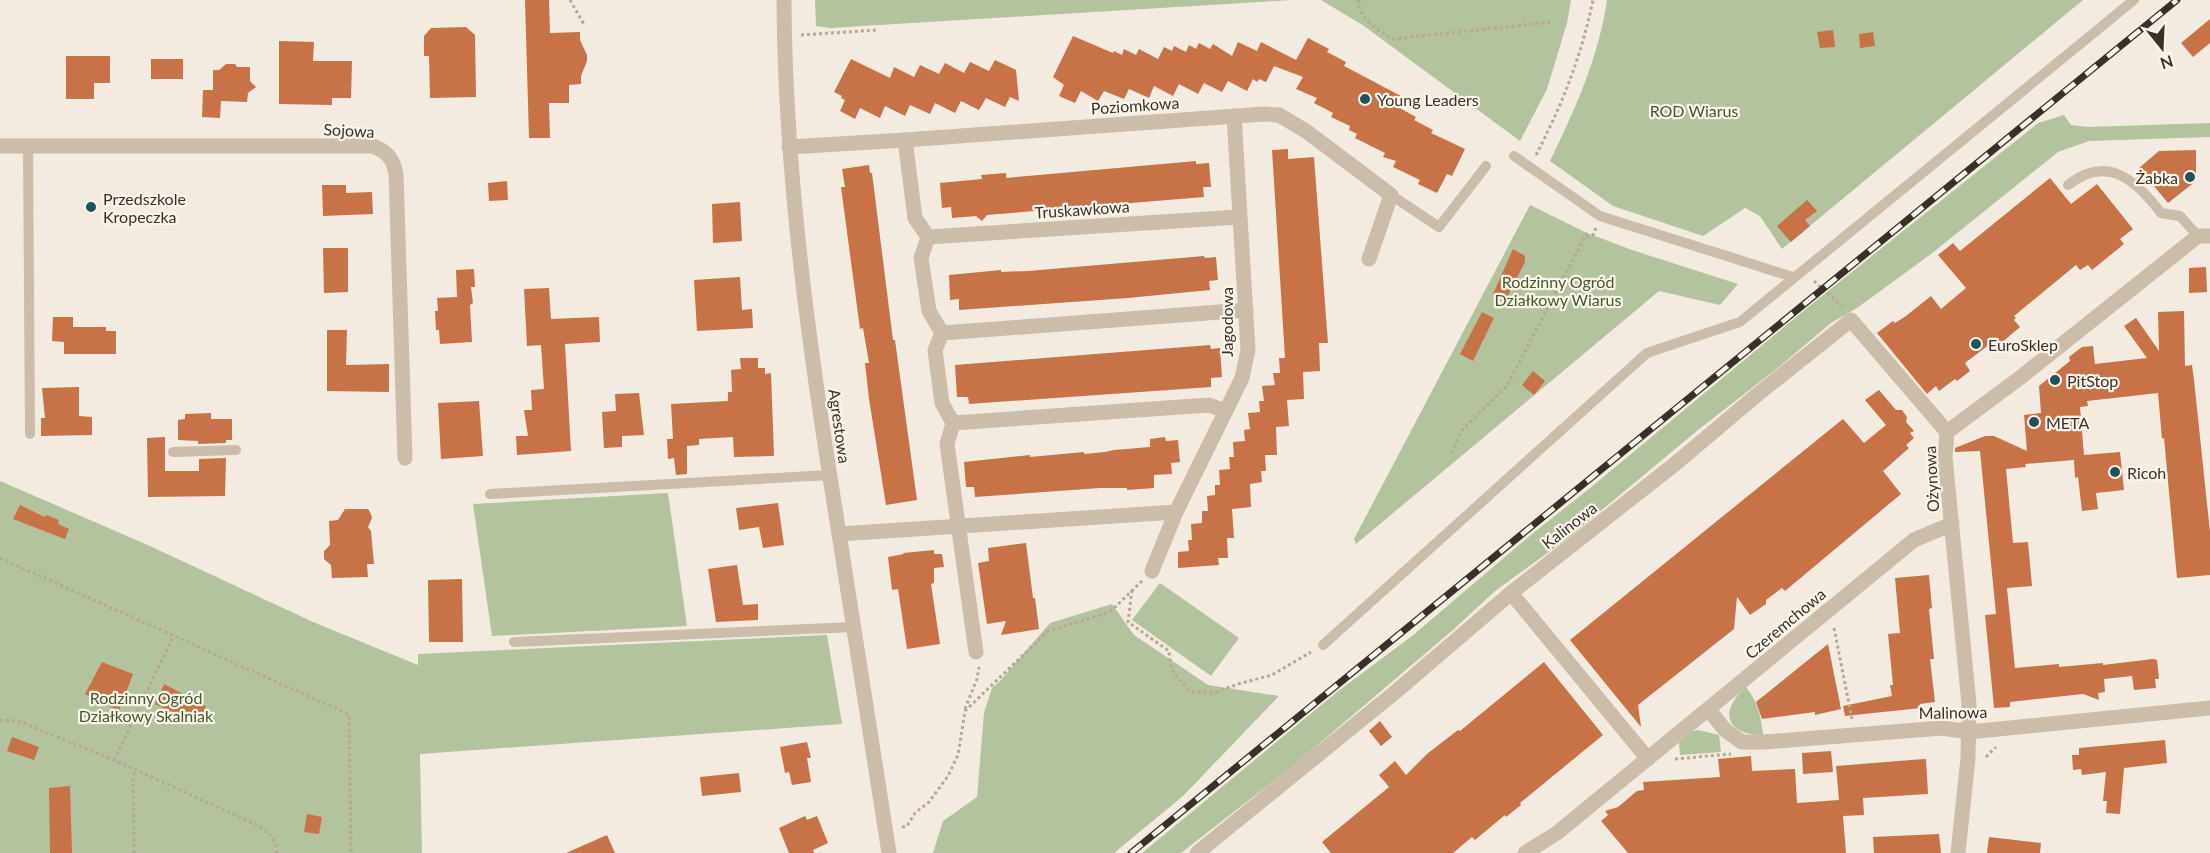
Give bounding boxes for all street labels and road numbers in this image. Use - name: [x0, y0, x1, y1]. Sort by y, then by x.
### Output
- street label: Poziomkowa: [1090, 92, 1180, 118]
- street label: Sojowa: [323, 119, 375, 141]
- street label: Truskawkowa: [1034, 196, 1130, 222]
- street label: Jagodowa: [1217, 287, 1236, 357]
- street label: Agrestowa: [825, 387, 855, 465]
- street label: Ożynowa: [1920, 445, 1942, 513]
- street label: Kalinowa: [1538, 498, 1600, 552]
- street label: Czeremchowa: [1741, 584, 1829, 662]
- street label: Malinowa: [1919, 702, 1987, 722]

